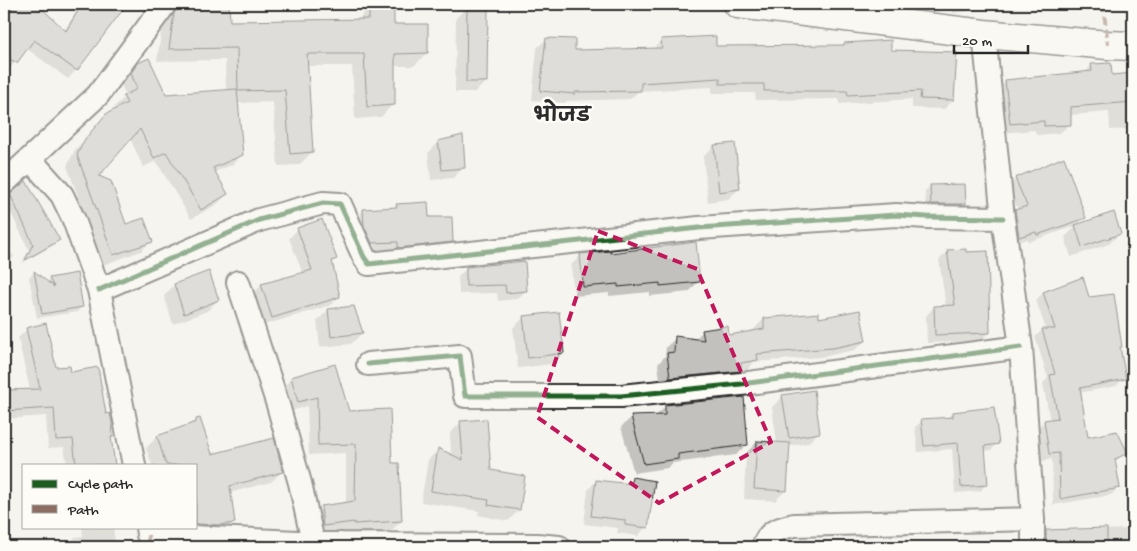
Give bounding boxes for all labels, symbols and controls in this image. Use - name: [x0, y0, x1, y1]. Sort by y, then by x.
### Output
- scale bar: [954, 22, 1028, 54]
- text: 20 m: [962, 33, 992, 51]
- district label: भोजड: [534, 99, 592, 129]
- legend: [22, 464, 198, 528]
- text: Cycle path: [68, 476, 133, 494]
- text: Path: [67, 502, 99, 520]

